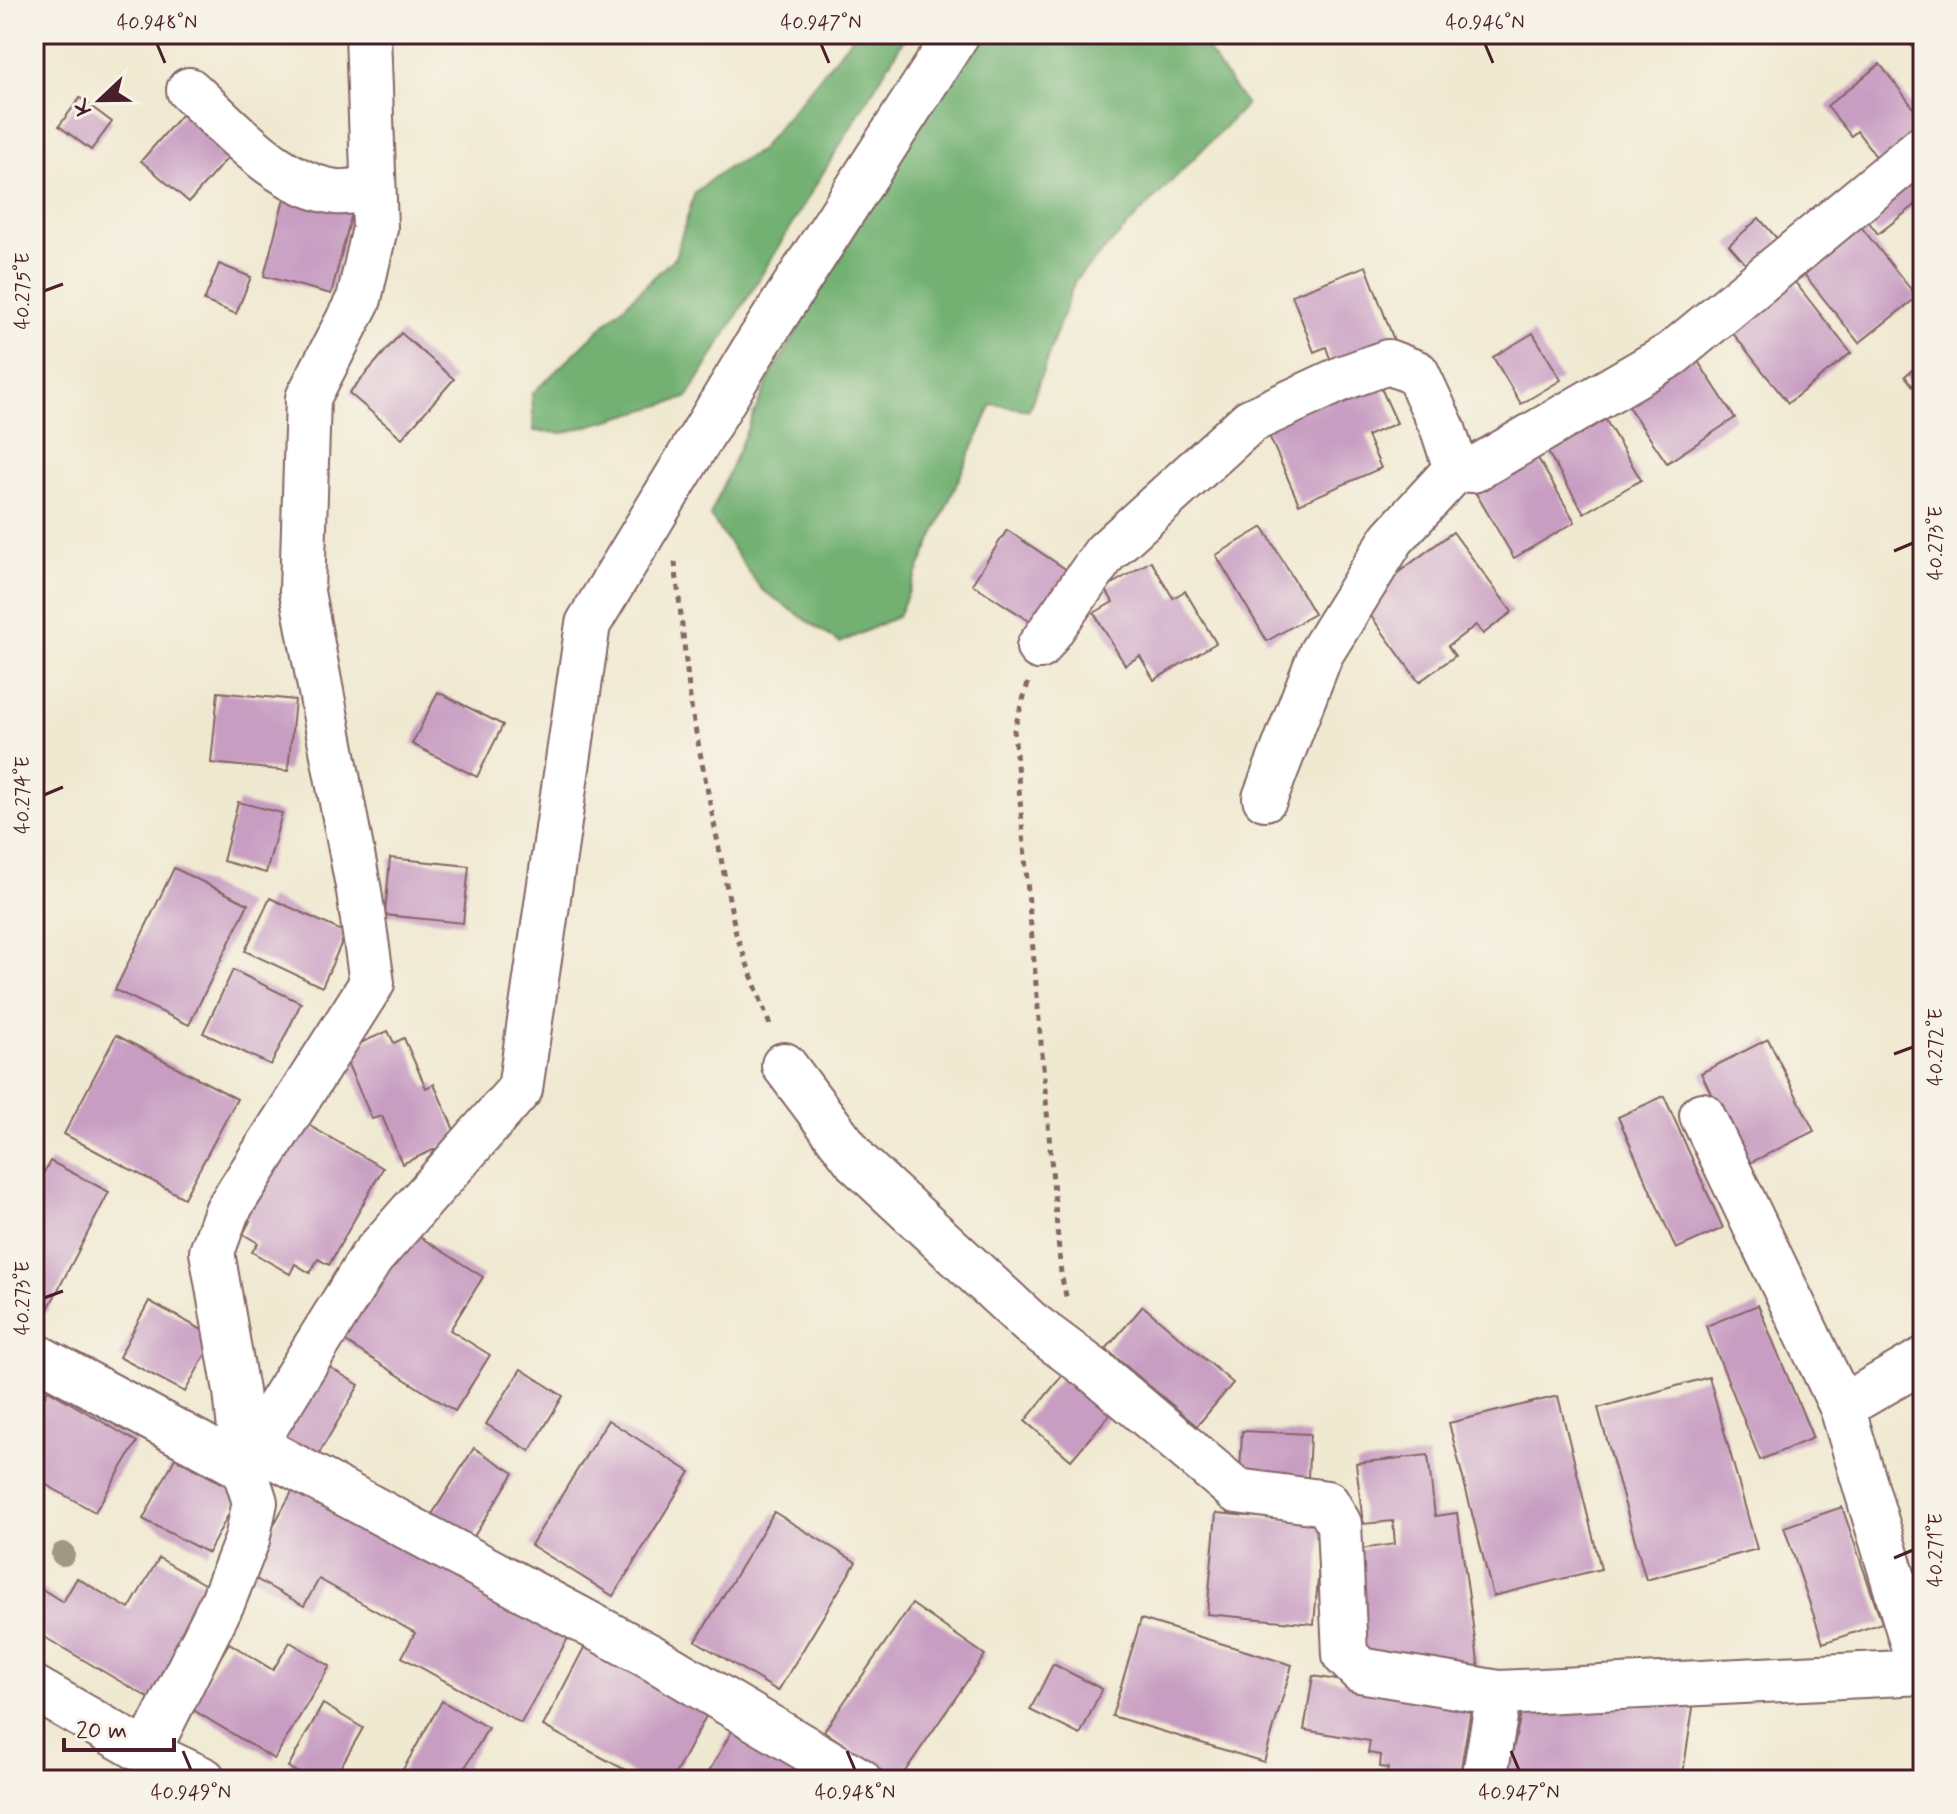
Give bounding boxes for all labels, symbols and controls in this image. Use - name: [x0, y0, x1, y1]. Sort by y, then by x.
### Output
- text: 40.948°N: [117, 10, 197, 37]
- text: 40.947°N: [781, 10, 861, 37]
- text: 40.946°N: [1445, 10, 1525, 37]
- north arrow: [60, 60, 140, 140]
- text: K: [67, 94, 99, 119]
- text: 40.275°E: [10, 252, 37, 330]
- text: 40.273°E: [1923, 506, 1950, 580]
- text: 40.274°E: [10, 756, 37, 834]
- text: 40.272°E: [1923, 1008, 1950, 1086]
- text: 40.273°E: [10, 1261, 37, 1335]
- text: 40.271°E: [1923, 1513, 1950, 1587]
- scale bar: [64, 1702, 174, 1752]
- text: 20 m: [76, 1716, 127, 1747]
- text: 40.949°N: [151, 1780, 231, 1807]
- text: 40.948°N: [815, 1780, 895, 1807]
- text: 40.947°N: [1479, 1780, 1559, 1807]

